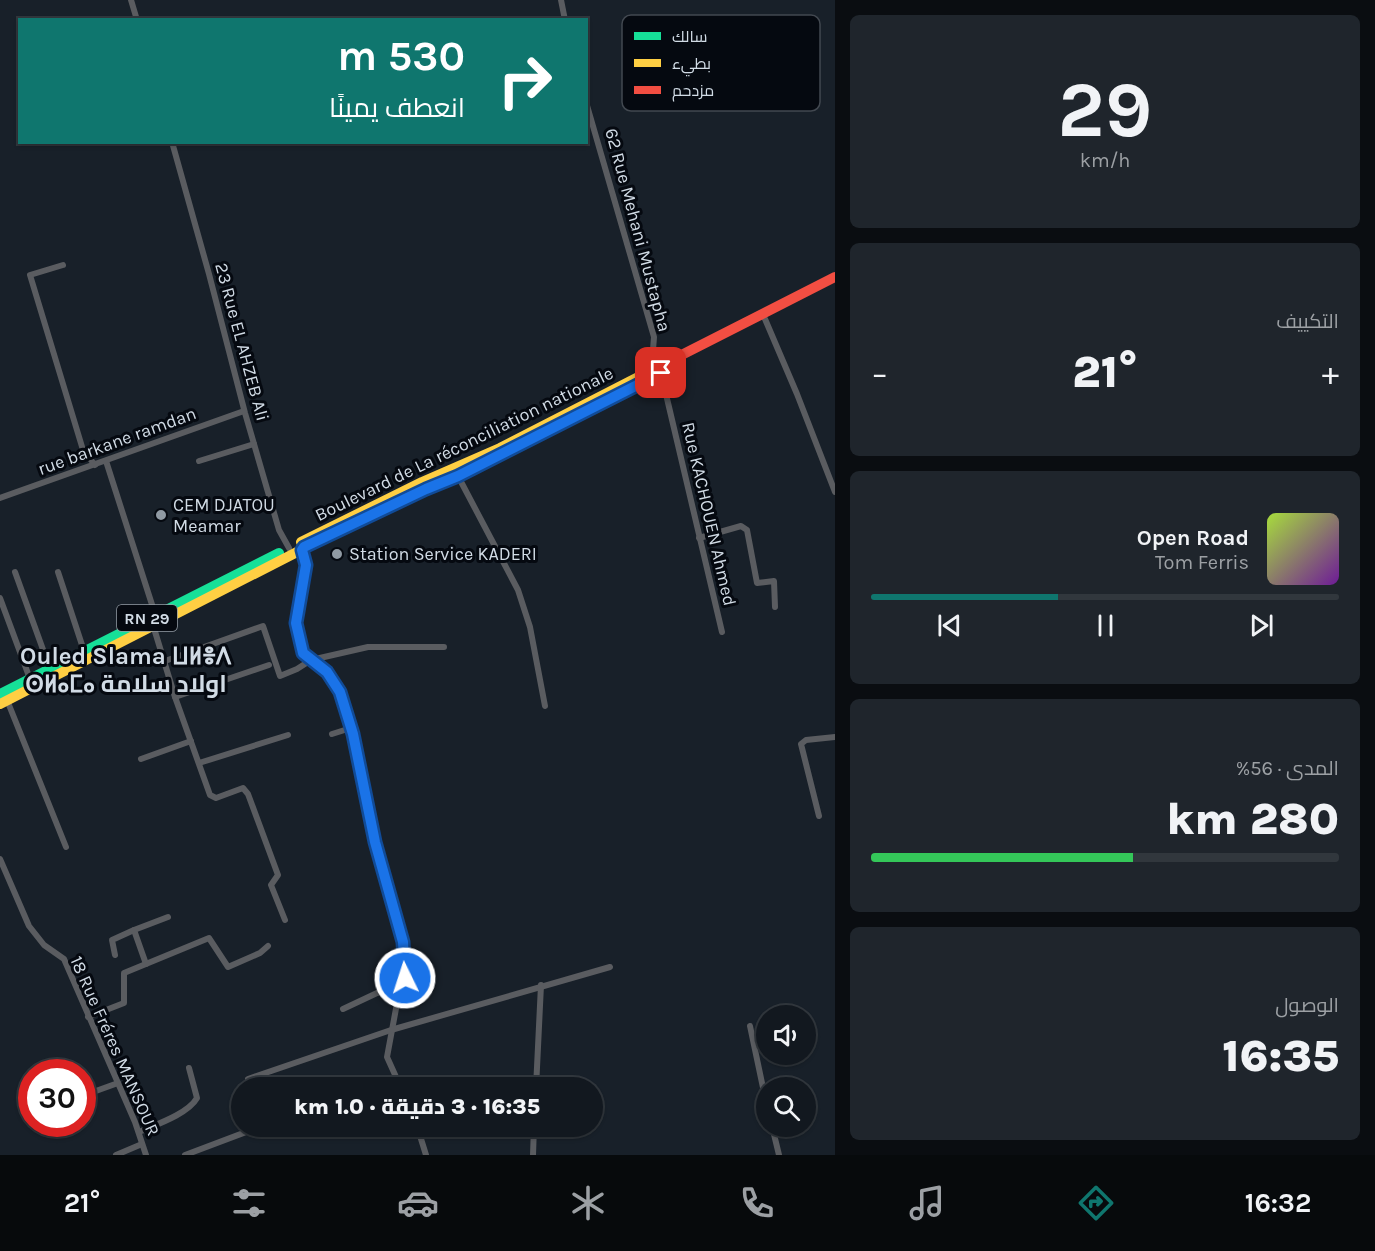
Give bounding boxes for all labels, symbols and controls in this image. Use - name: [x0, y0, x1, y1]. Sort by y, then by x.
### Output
- legend: [622, 15, 820, 111]
- text: سالك: [672, 27, 707, 46]
- text: 530 m: [337, 31, 465, 81]
- icon: right: [486, 42, 564, 120]
- text: بطيء: [672, 54, 711, 77]
- text: 29: [1058, 64, 1152, 156]
- text: مزدحم: [672, 81, 714, 102]
- text: انعطف يمينًا: [329, 92, 465, 124]
- street label: 62 Rue Mehani Mustapha: [600, 126, 676, 334]
- text: km/h: [1080, 149, 1130, 172]
- street label: 23 Rue EL AHZEB Ali: [210, 260, 274, 424]
- text: التكييف: [1276, 310, 1339, 333]
- text: 21°: [1072, 346, 1138, 398]
- pin: [635, 347, 686, 398]
- text: −: [871, 354, 888, 392]
- text: +: [1322, 354, 1339, 392]
- icon: arrive: [644, 356, 677, 389]
- street label: Boulevard de La réconciliation nationale: [311, 362, 617, 526]
- street label: rue barkane ramdan: [35, 402, 199, 480]
- street label: Rue KACHOUEN Ahmed: [677, 420, 741, 608]
- place label: CEM DJATOU Meamar: [173, 494, 275, 537]
- marker: CEM DJATOU Meamar: [154, 508, 168, 522]
- text: Open Road: [1137, 525, 1249, 551]
- place label: Station Service KADERI: [349, 543, 537, 565]
- marker: Station Service KADERI: [330, 547, 344, 561]
- text: Tom Ferris: [1155, 551, 1249, 574]
- road number: RN 29: [117, 605, 177, 631]
- icon: previous: [933, 609, 966, 642]
- icon: pause: [1089, 609, 1122, 642]
- icon: next: [1245, 609, 1278, 642]
- district label: Ouled Slama ⵡⵍⴻⴷ ⵙⵍⴰⵎⴰ اولاد سلامة: [20, 642, 232, 698]
- text: المدى · 56%: [1236, 757, 1339, 780]
- text: 280 km: [1166, 793, 1339, 845]
- position arrow: [373, 946, 437, 1010]
- street label: 18 Rue Fréres MANSOUR: [65, 953, 165, 1139]
- text: الوصول: [1275, 994, 1339, 1017]
- map controls: [756, 1005, 816, 1137]
- button: sound: [756, 1005, 816, 1065]
- text: 16:35: [1222, 1030, 1339, 1082]
- speed limit sign: 30: [18, 1059, 96, 1137]
- button: search: [756, 1077, 816, 1137]
- text: 16:35 · 3 دقيقة · 1.0 km: [294, 1094, 540, 1120]
- icon: filters: [228, 1182, 270, 1224]
- icon: car: [397, 1182, 439, 1224]
- icon: climate: [567, 1182, 609, 1224]
- icon: phone: [736, 1182, 778, 1224]
- icon: music: [906, 1182, 948, 1224]
- icon: directions: [1075, 1182, 1117, 1224]
- text: 21°: [64, 1187, 100, 1219]
- text: 16:32: [1245, 1187, 1311, 1219]

